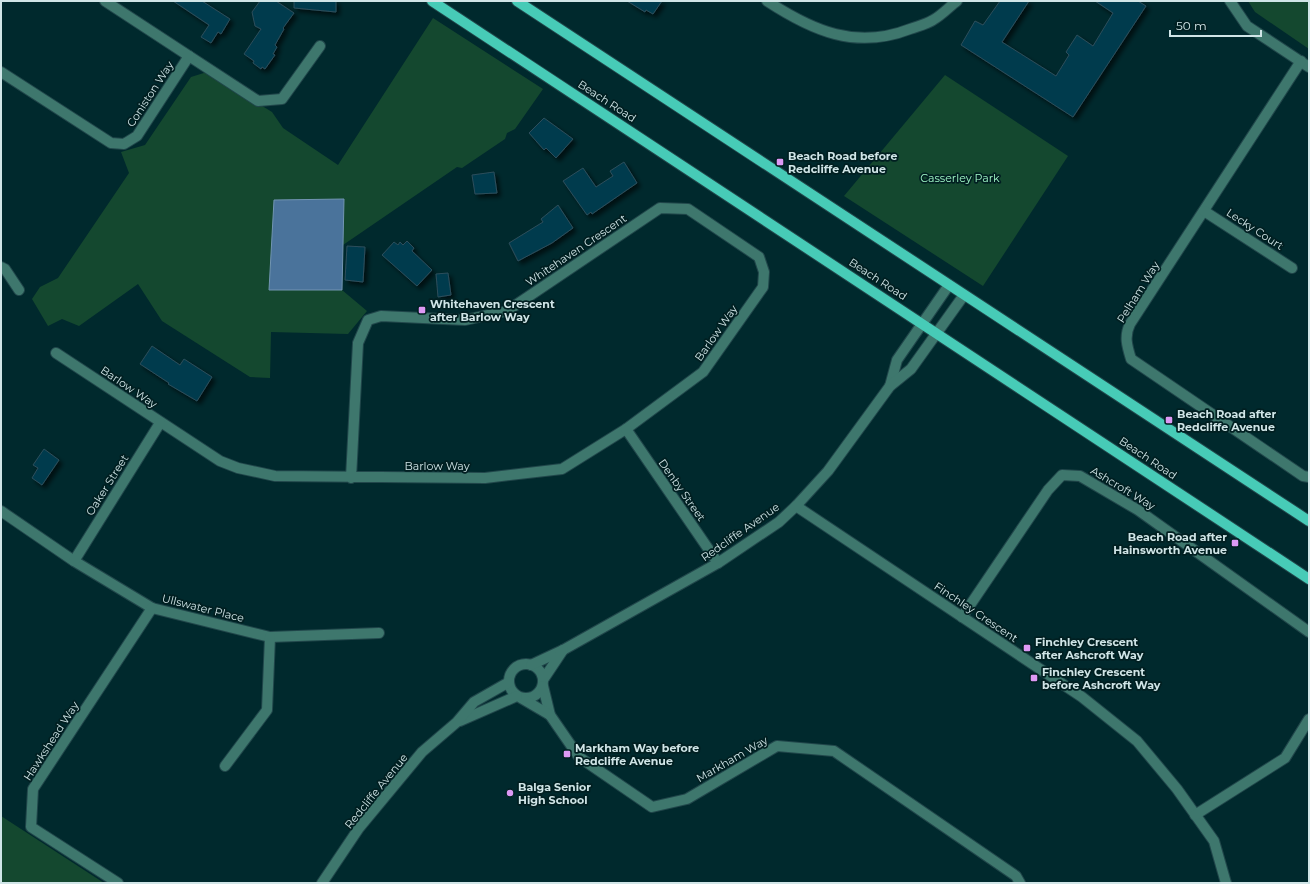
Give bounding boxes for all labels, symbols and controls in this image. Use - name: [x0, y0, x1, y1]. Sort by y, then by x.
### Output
- scale bar: [1170, 12, 1261, 38]
- text: 50 m: [1176, 18, 1207, 33]
- street label: Coniston Way: [124, 58, 176, 129]
- street label: Beach Road: [575, 77, 639, 125]
- place label: Beach Road before Redcliffe Avenue: [788, 149, 898, 176]
- marker: Beach Road before Redcliffe Avenue: [775, 157, 785, 167]
- park label: Casserley Park: [920, 171, 1000, 185]
- street label: Lecky Court: [1224, 205, 1287, 253]
- street label: Whitehaven Crescent: [523, 211, 629, 289]
- street label: Beach Road: [846, 255, 910, 303]
- street label: Pelham Way: [1114, 259, 1162, 325]
- place label: Whitehaven Crescent after Barlow Way: [430, 297, 555, 324]
- street label: Barlow Way: [692, 302, 740, 364]
- marker: Whitehaven Crescent after Barlow Way: [417, 305, 427, 315]
- street label: Barlow Way: [98, 363, 160, 411]
- place label: Beach Road after Redcliffe Avenue: [1177, 407, 1277, 434]
- marker: Beach Road after Redcliffe Avenue: [1164, 415, 1174, 425]
- street label: Beach Road: [1117, 434, 1179, 482]
- street label: Oaker Street: [83, 451, 132, 518]
- street label: Denby Street: [655, 456, 709, 524]
- street label: Barlow Way: [404, 459, 470, 473]
- street label: Ashcroft Way: [1088, 463, 1158, 513]
- street label: Redcliffe Avenue: [698, 500, 782, 564]
- place label: Beach Road after Hainsworth Avenue: [1113, 530, 1227, 557]
- marker: Beach Road after Hainsworth Avenue: [1230, 538, 1240, 548]
- street label: Finchley Crescent: [931, 579, 1021, 645]
- street label: Ullswater Place: [160, 591, 246, 625]
- place label: Finchley Crescent after Ashcroft Way: [1035, 635, 1144, 662]
- marker: Finchley Crescent after Ashcroft Way: [1022, 643, 1032, 653]
- place label: Finchley Crescent before Ashcroft Way: [1042, 665, 1161, 692]
- marker: Finchley Crescent before Ashcroft Way: [1029, 673, 1039, 683]
- street label: Hawkshead Way: [20, 699, 82, 783]
- street label: Markham Way: [694, 733, 770, 785]
- place label: Markham Way before Redcliffe Avenue: [575, 741, 699, 768]
- marker: Markham Way before Redcliffe Avenue: [562, 749, 572, 759]
- street label: Redcliffe Avenue: [341, 750, 411, 831]
- place label: Balga Senior High School: [518, 780, 591, 807]
- marker: Balga Senior High School: [505, 788, 515, 798]

